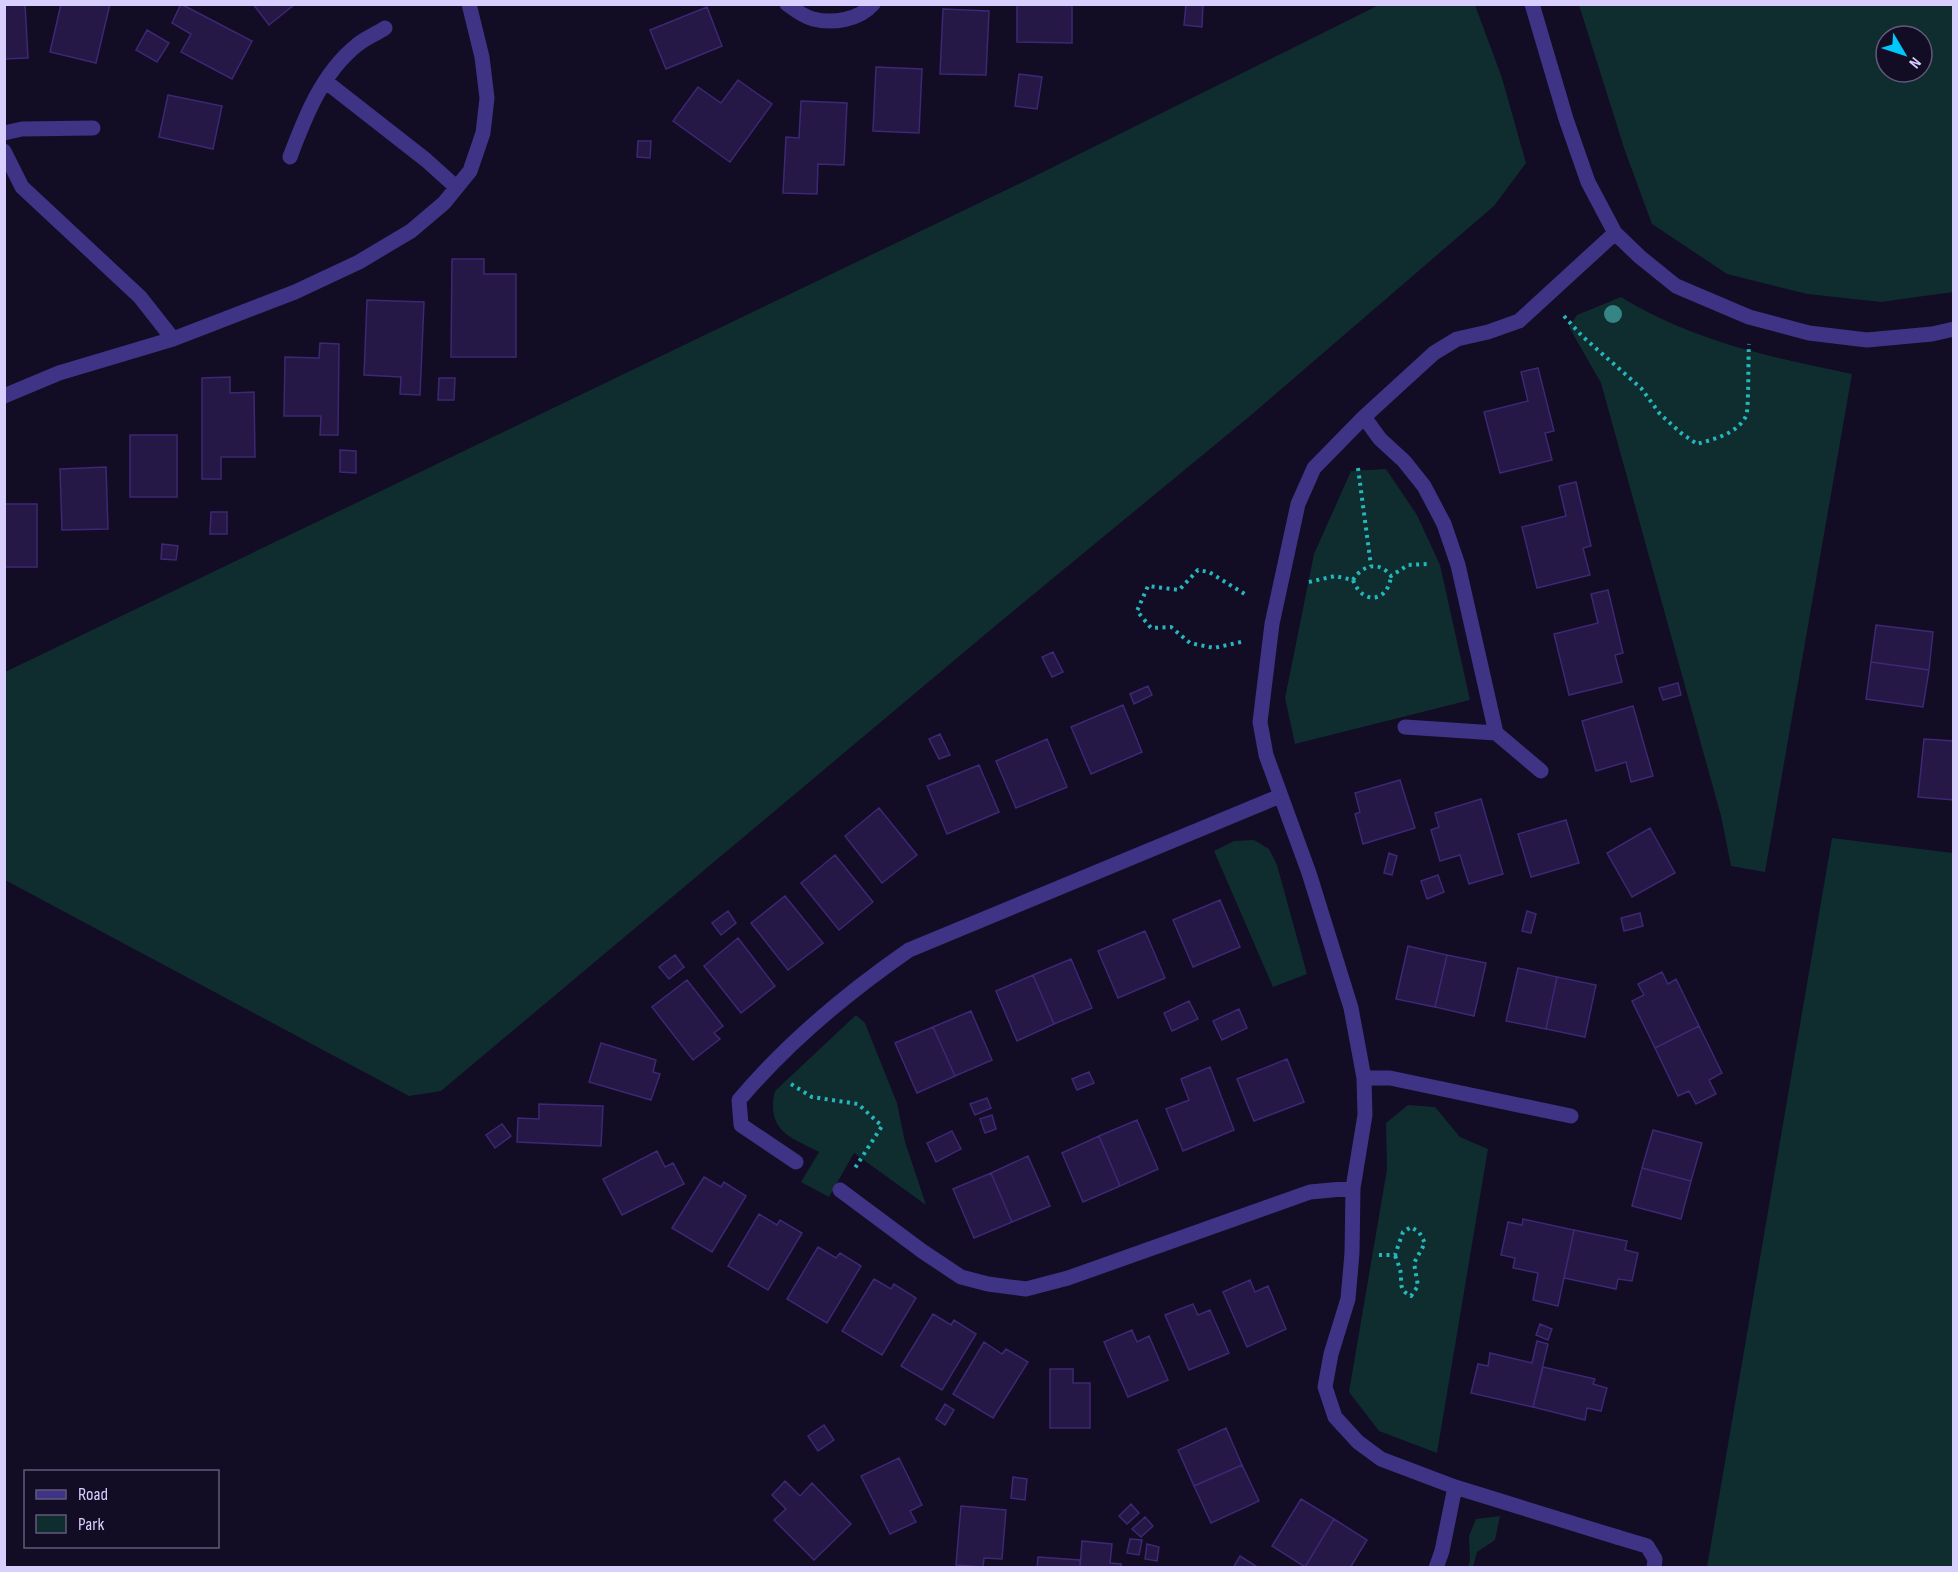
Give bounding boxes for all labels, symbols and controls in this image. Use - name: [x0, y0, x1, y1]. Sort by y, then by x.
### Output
- north arrow: [1874, 24, 1934, 84]
- text: N: [1904, 53, 1925, 72]
- legend: [24, 1470, 219, 1548]
- text: Road: [78, 1484, 108, 1505]
- text: Park: [78, 1514, 104, 1535]

